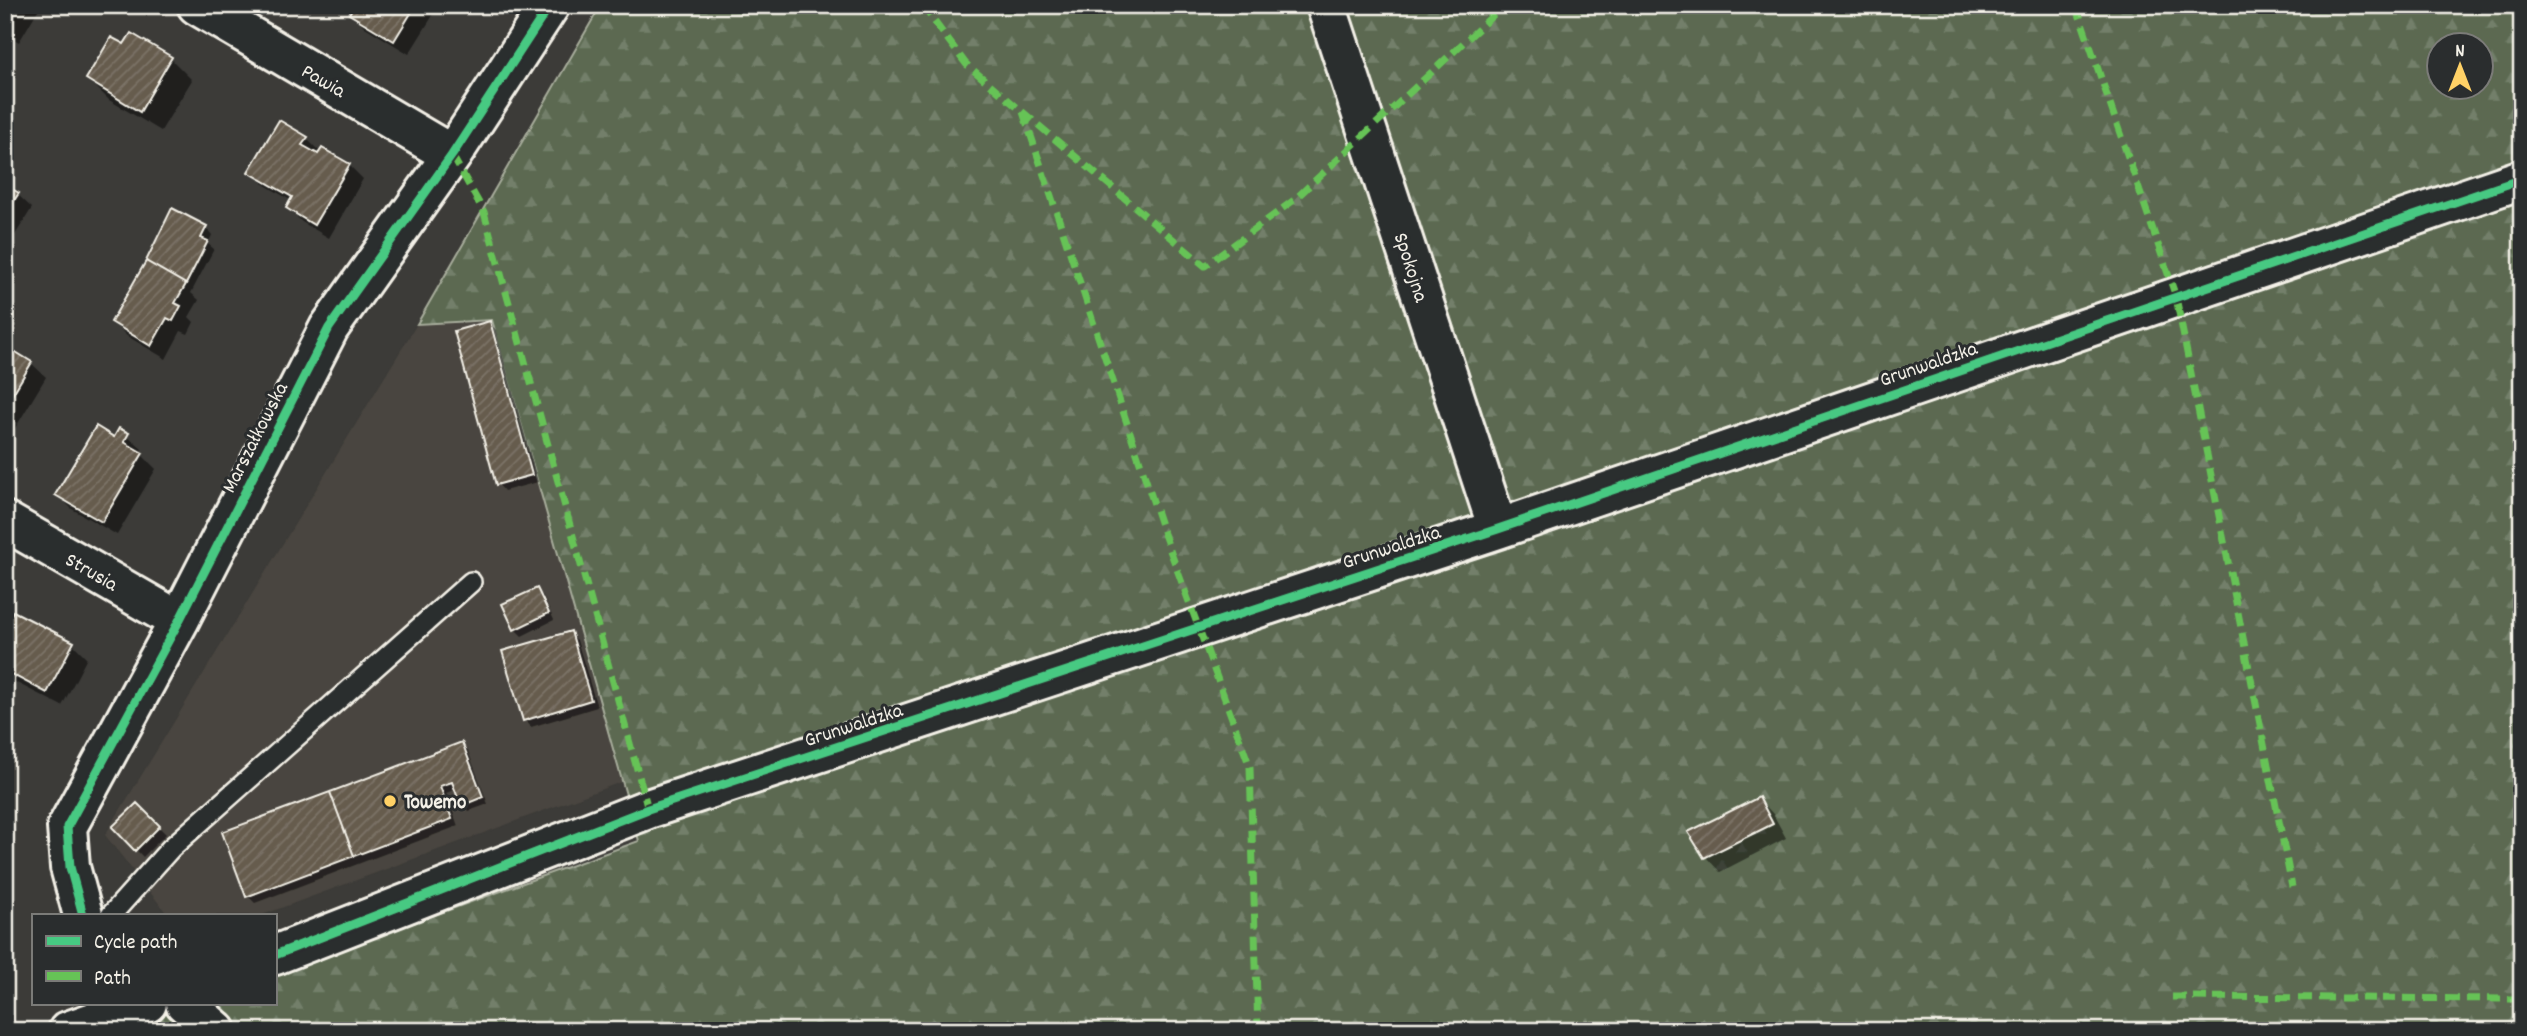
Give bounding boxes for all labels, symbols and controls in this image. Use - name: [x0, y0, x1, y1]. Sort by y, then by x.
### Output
- north arrow: [2426, 32, 2496, 102]
- text: N: [2455, 39, 2465, 66]
- street label: Pawia: [295, 58, 351, 108]
- street label: Spokojna: [1384, 229, 1435, 308]
- street label: Grunwaldzka: [1876, 335, 1983, 397]
- street label: Marszałkowska: [216, 377, 298, 499]
- street label: Grunwaldzka: [1339, 519, 1446, 579]
- street label: Strusia: [59, 547, 123, 601]
- street label: Grunwaldzka: [801, 697, 908, 757]
- place label: Towemo: [404, 789, 466, 819]
- marker: Towemo: [382, 793, 398, 809]
- legend: [32, 914, 276, 1004]
- text: Cycle path: [94, 929, 177, 959]
- text: Path: [94, 965, 131, 995]

